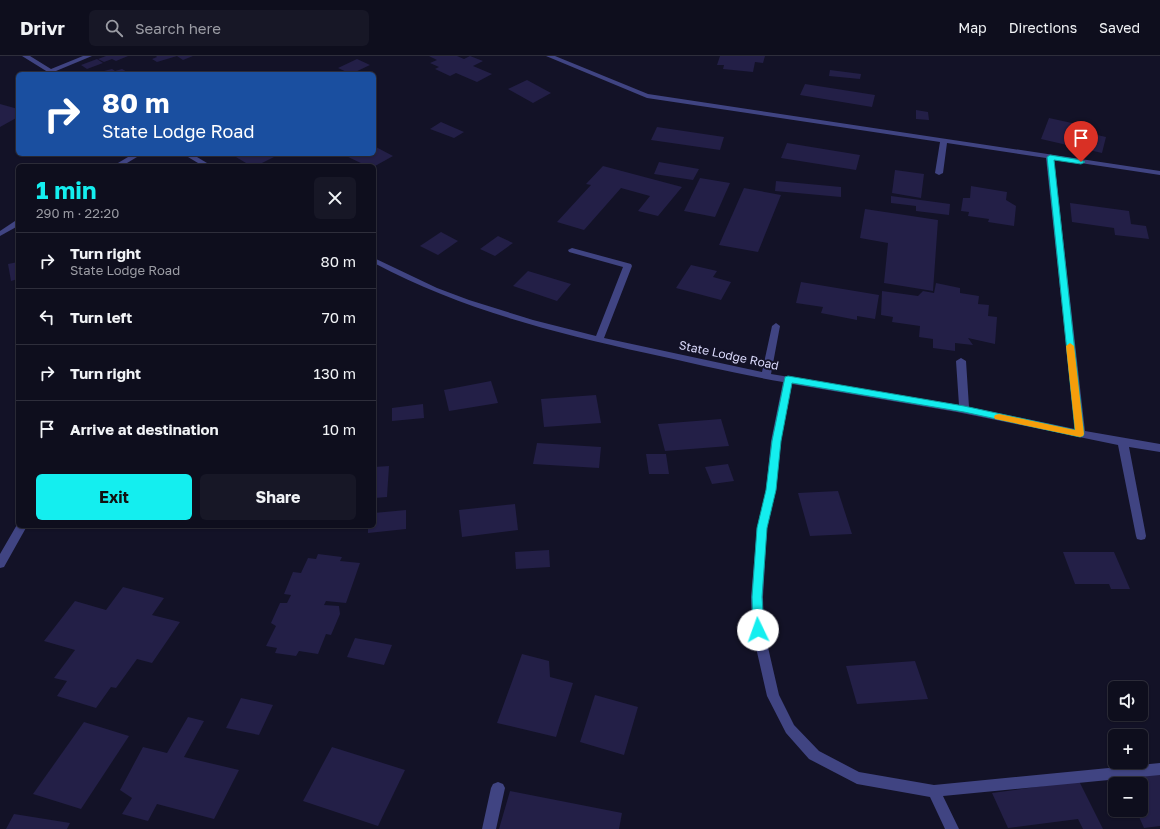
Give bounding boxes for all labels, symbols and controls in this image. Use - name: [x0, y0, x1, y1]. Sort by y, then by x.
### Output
- search box: [89, 10, 369, 46]
- text: Drivr: [20, 16, 65, 39]
- icon: search: [103, 17, 125, 39]
- text: Search here: [135, 19, 221, 37]
- text: Map: [958, 19, 987, 36]
- text: Directions: [1009, 19, 1077, 36]
- text: Saved: [1099, 19, 1140, 36]
- text: 80 m: [102, 86, 170, 119]
- icon: right: [36, 88, 88, 140]
- text: State Lodge Road: [102, 120, 255, 142]
- pin: [1064, 121, 1098, 162]
- icon: arrive: [1070, 127, 1092, 149]
- text: 1 min: [36, 175, 96, 204]
- button: close: [314, 177, 356, 219]
- text: 290 m · 22:20: [36, 205, 119, 221]
- text: Turn right: [70, 244, 141, 262]
- icon: right: [36, 250, 58, 272]
- text: 80 m: [321, 252, 356, 270]
- text: State Lodge Road: [70, 262, 180, 278]
- icon: left: [36, 306, 58, 328]
- text: Turn left: [70, 308, 132, 326]
- text: 70 m: [322, 308, 356, 326]
- street label: State Lodge Road: [678, 337, 780, 373]
- icon: right: [36, 362, 58, 384]
- text: Turn right: [70, 364, 141, 382]
- text: 130 m: [314, 364, 356, 382]
- icon: arrive: [36, 418, 58, 440]
- text: Arrive at destination: [70, 420, 219, 438]
- text: 10 m: [322, 420, 356, 438]
- button: Exit: [36, 474, 192, 520]
- button: Share: [200, 474, 356, 520]
- position arrow: [737, 609, 779, 651]
- map controls: [1108, 681, 1148, 817]
- button: sound: [1108, 681, 1148, 721]
- button: +: [1108, 729, 1148, 769]
- button: −: [1108, 777, 1148, 817]

